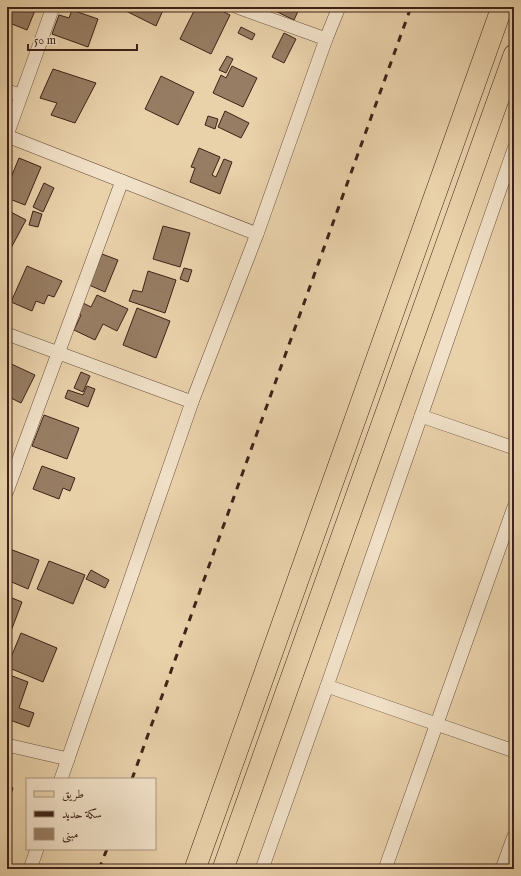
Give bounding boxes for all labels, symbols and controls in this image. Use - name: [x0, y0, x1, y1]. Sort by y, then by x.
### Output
- scale bar: [28, 26, 137, 52]
- text: 50 m: [34, 33, 56, 48]
- legend: [26, 778, 156, 850]
- text: طريق: [62, 787, 84, 802]
- text: سكة حديد: [62, 807, 102, 822]
- text: مبنى: [62, 827, 78, 843]

